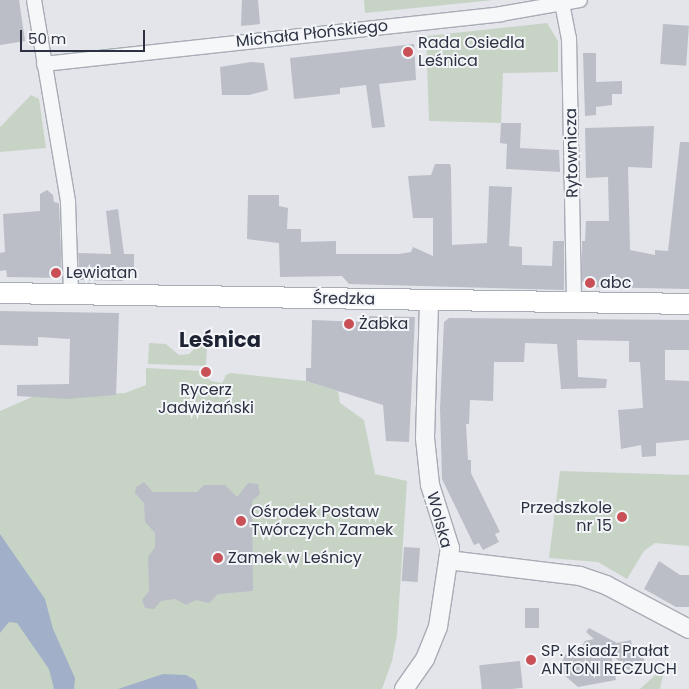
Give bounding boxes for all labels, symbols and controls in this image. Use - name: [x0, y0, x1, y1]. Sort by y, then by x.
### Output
- street label: Michała Płońskiego: [235, 16, 389, 52]
- scale bar: [22, 20, 148, 52]
- text: 50 m: [28, 28, 66, 49]
- place label: Rada Osiedla Leśnica: [418, 33, 525, 71]
- marker: Rada Osiedla Leśnica: [402, 46, 414, 58]
- street label: Rytownicza: [562, 108, 582, 198]
- place label: Lewiatan: [66, 263, 138, 283]
- marker: Lewiatan: [50, 267, 62, 279]
- place label: abc: [600, 273, 631, 293]
- marker: abc: [584, 277, 596, 289]
- street label: Średzka: [313, 289, 375, 309]
- place label: Żabka: [359, 314, 408, 334]
- marker: Żabka: [343, 318, 355, 330]
- district label: Leśnica: [179, 327, 261, 353]
- marker: Rycerz Jadwiżański: [200, 366, 212, 378]
- place label: Rycerz Jadwiżański: [158, 380, 254, 418]
- street label: Wolska: [422, 490, 456, 550]
- place label: Przedszkole nr 15: [521, 498, 612, 536]
- place label: Ośrodek Postaw Twórczych Zamek: [251, 502, 393, 540]
- marker: Przedszkole nr 15: [616, 511, 628, 523]
- marker: Ośrodek Postaw Twórczych Zamek: [235, 515, 247, 527]
- place label: Zamek w Leśnicy: [228, 548, 362, 568]
- marker: Zamek w Leśnicy: [212, 552, 224, 564]
- place label: SP. Ksiadz Prałat ANTONI RECZUCH: [541, 641, 677, 679]
- marker: SP. Ksiadz Prałat ANTONI RECZUCH: [525, 654, 537, 666]

